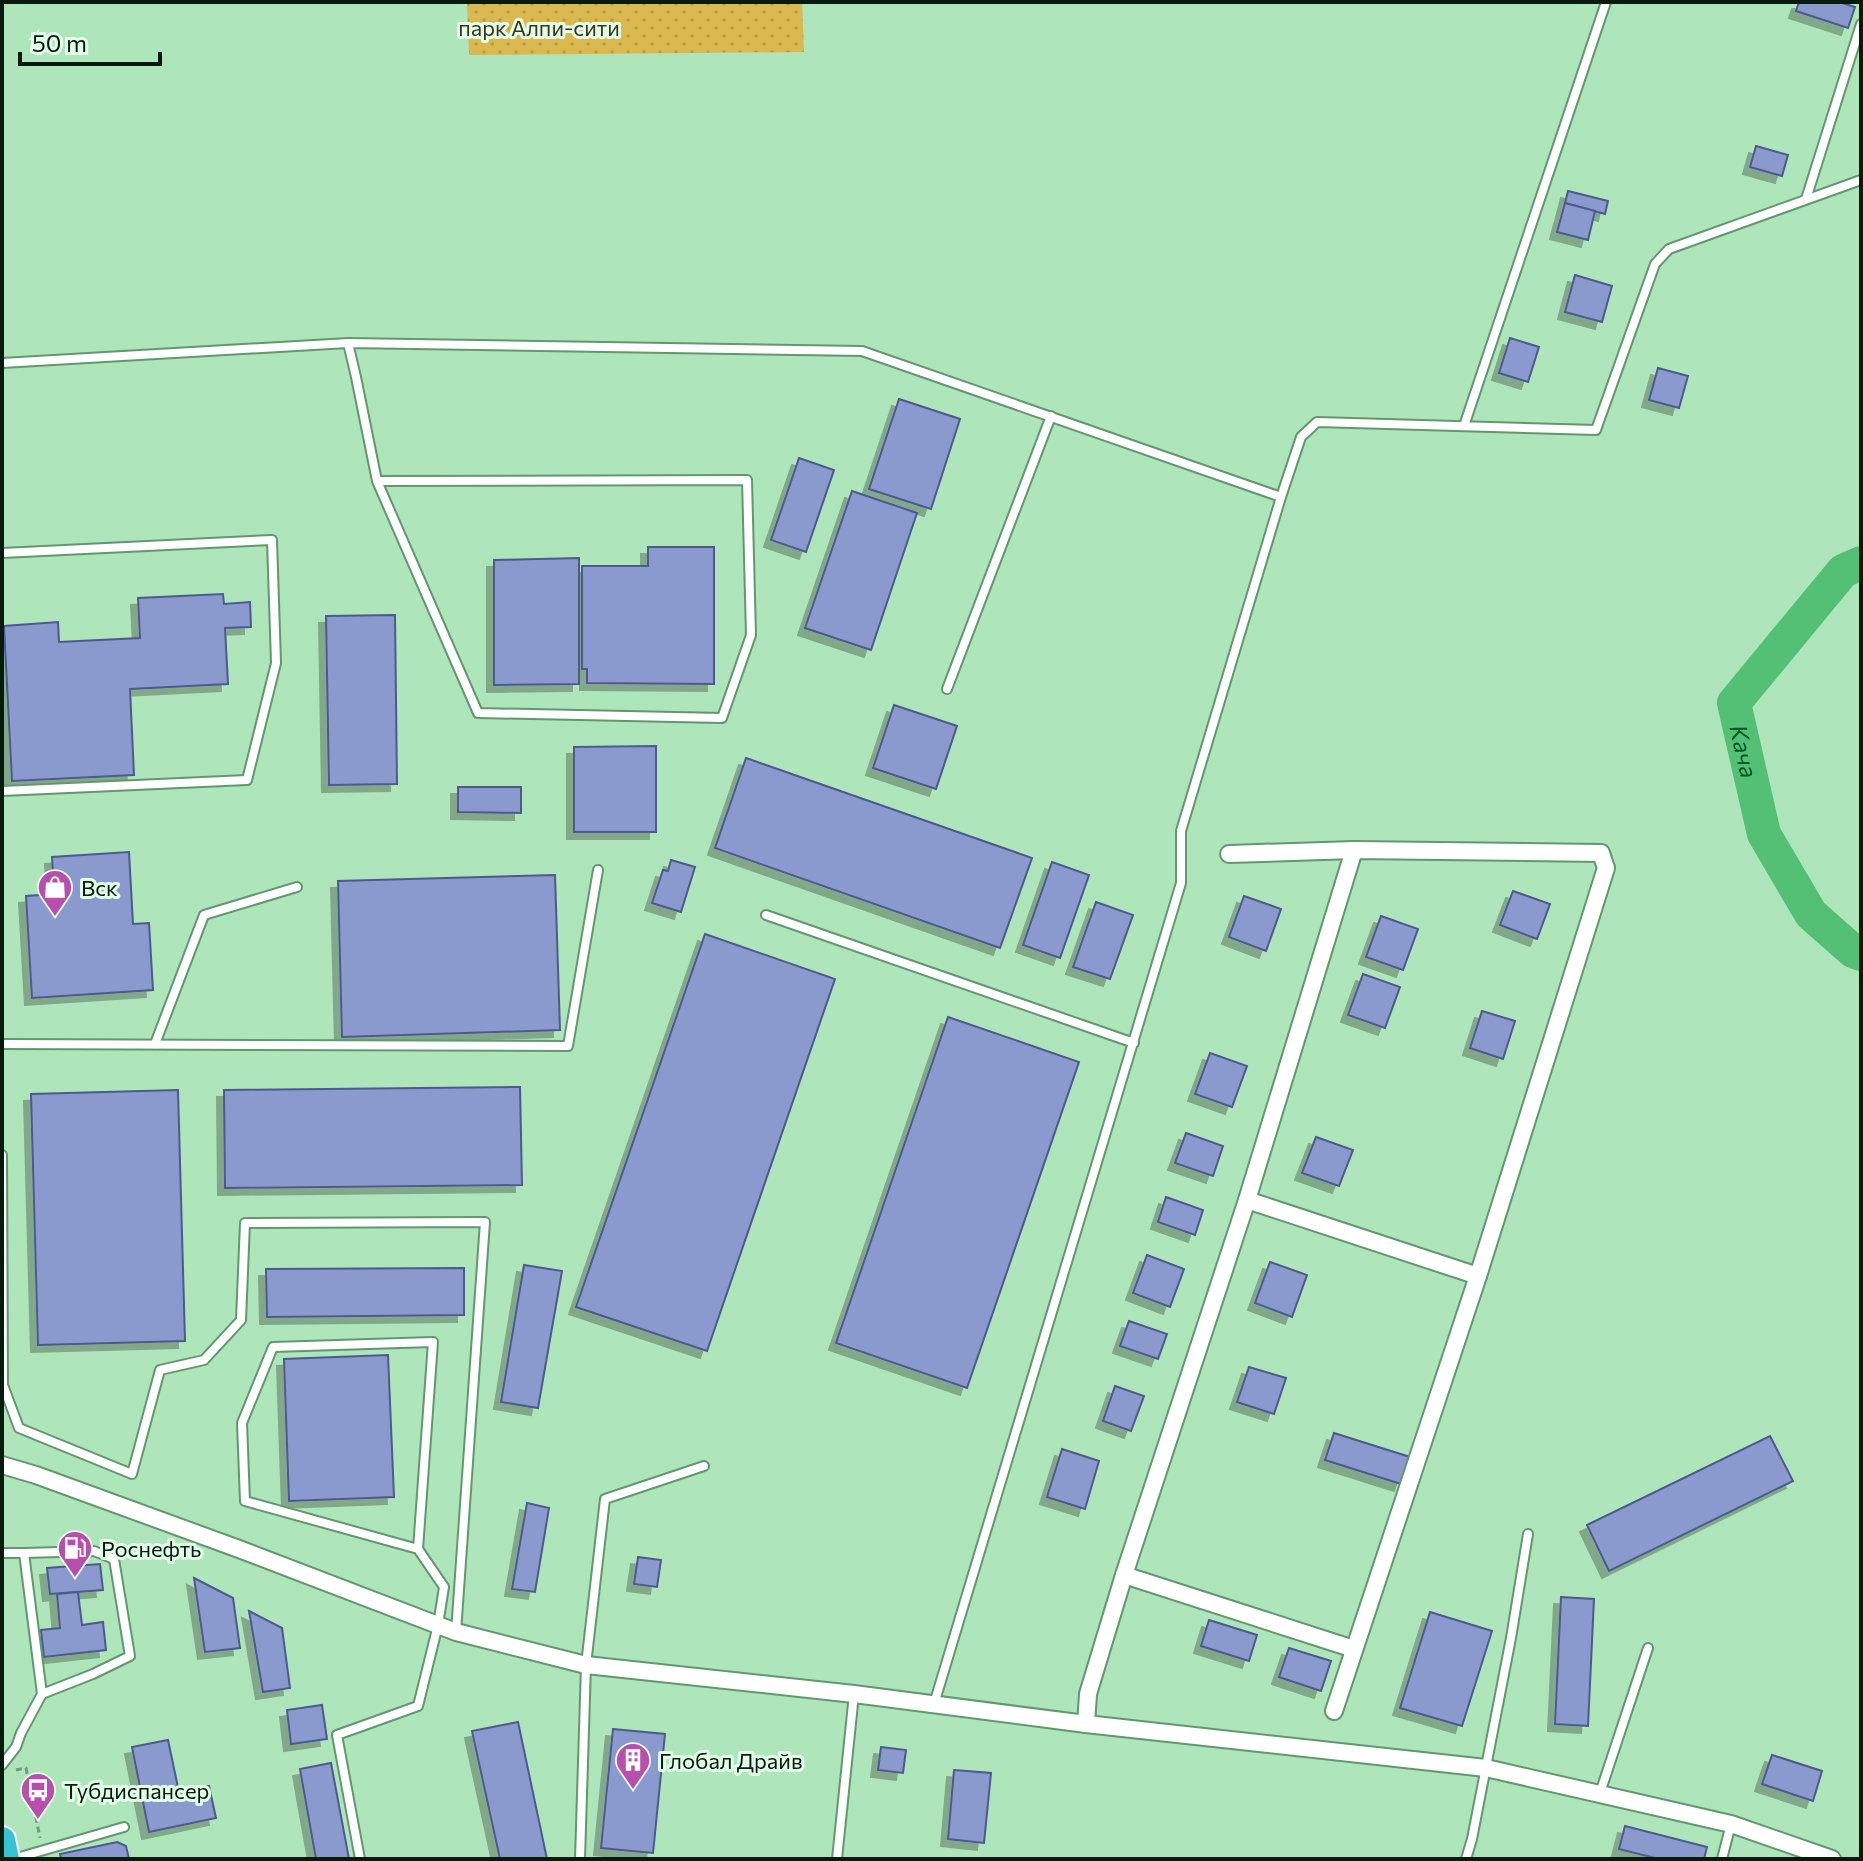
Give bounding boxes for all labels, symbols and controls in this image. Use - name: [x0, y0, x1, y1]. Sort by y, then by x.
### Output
- park label: парк Алпи-сити: [458, 14, 620, 41]
- scale bar: [20, 16, 160, 66]
- text: 50 m: [32, 28, 87, 57]
- water label: Кача: [1725, 721, 1765, 780]
- shop icon: Вск: [36, 868, 74, 918]
- place label: Вск: [81, 874, 118, 901]
- fuel station icon: Роснефть: [56, 1529, 94, 1579]
- place label: Роснефть: [101, 1535, 201, 1562]
- building icon: Глобал Драйв: [614, 1741, 652, 1791]
- place label: Глобал Драйв: [659, 1747, 803, 1774]
- bus stop icon: Тубдиспансер: [19, 1771, 57, 1821]
- place label: Тубдиспансер: [64, 1777, 209, 1804]

